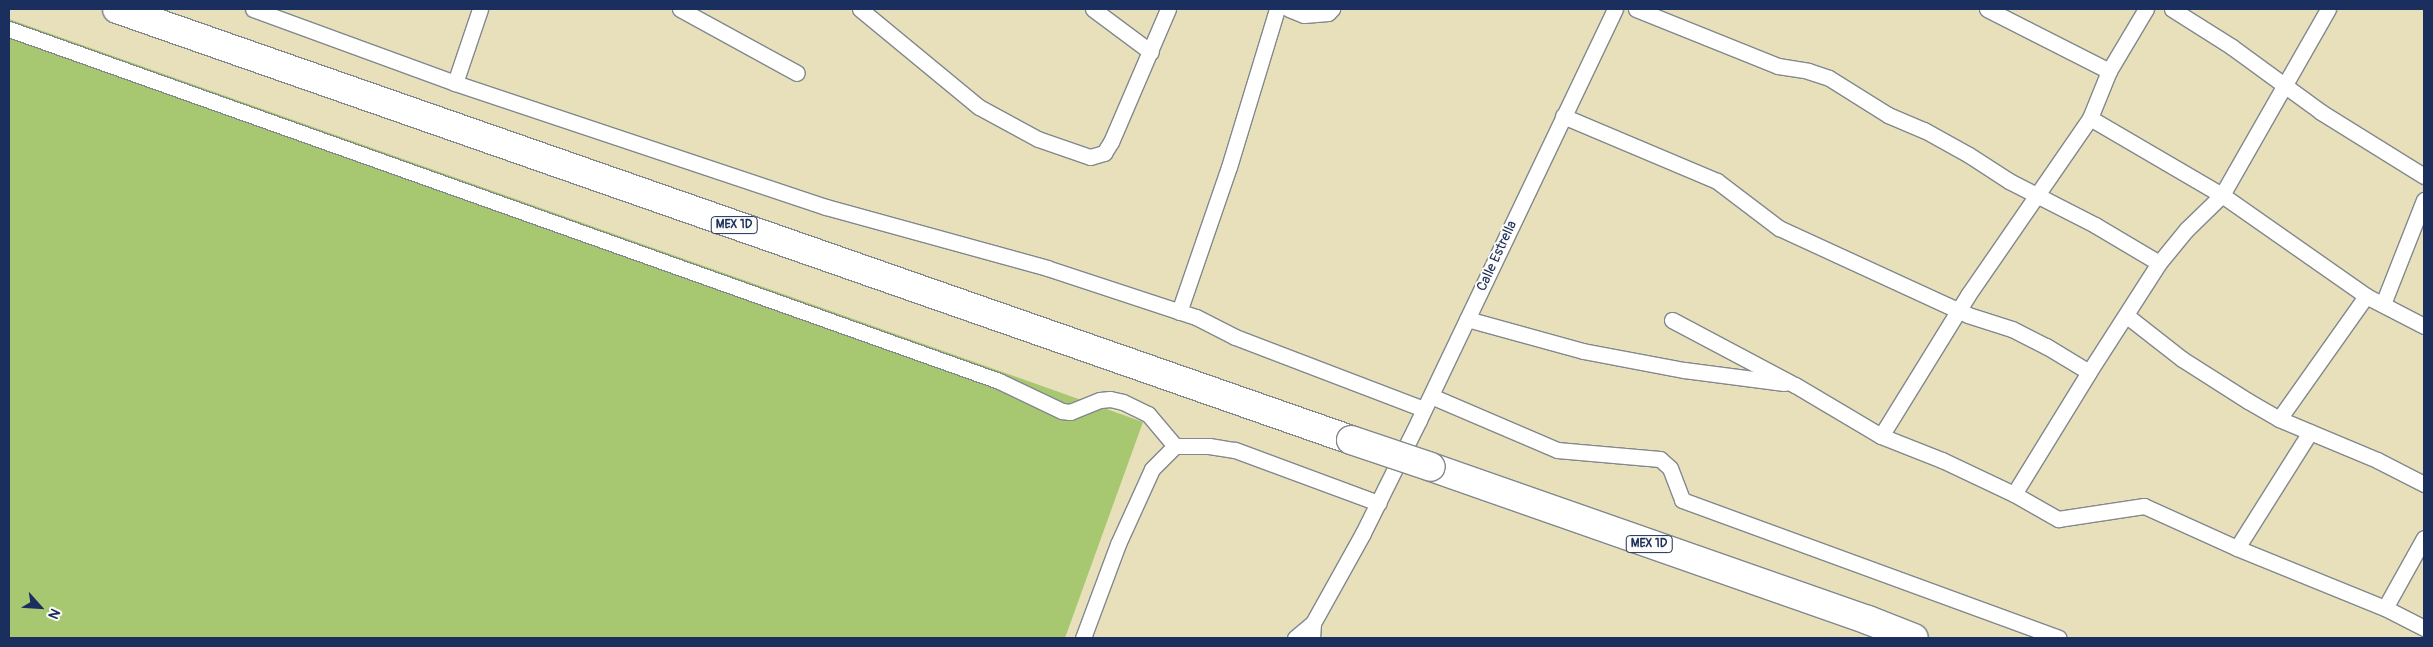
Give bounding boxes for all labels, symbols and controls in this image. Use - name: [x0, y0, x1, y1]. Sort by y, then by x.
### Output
- road number: MEX 1D: [710, 216, 758, 234]
- street label: Calle Estrella: [1473, 218, 1521, 294]
- road number: MEX 1D: [1625, 534, 1673, 554]
- north arrow: [15, 582, 65, 632]
- text: N: [44, 606, 64, 622]

